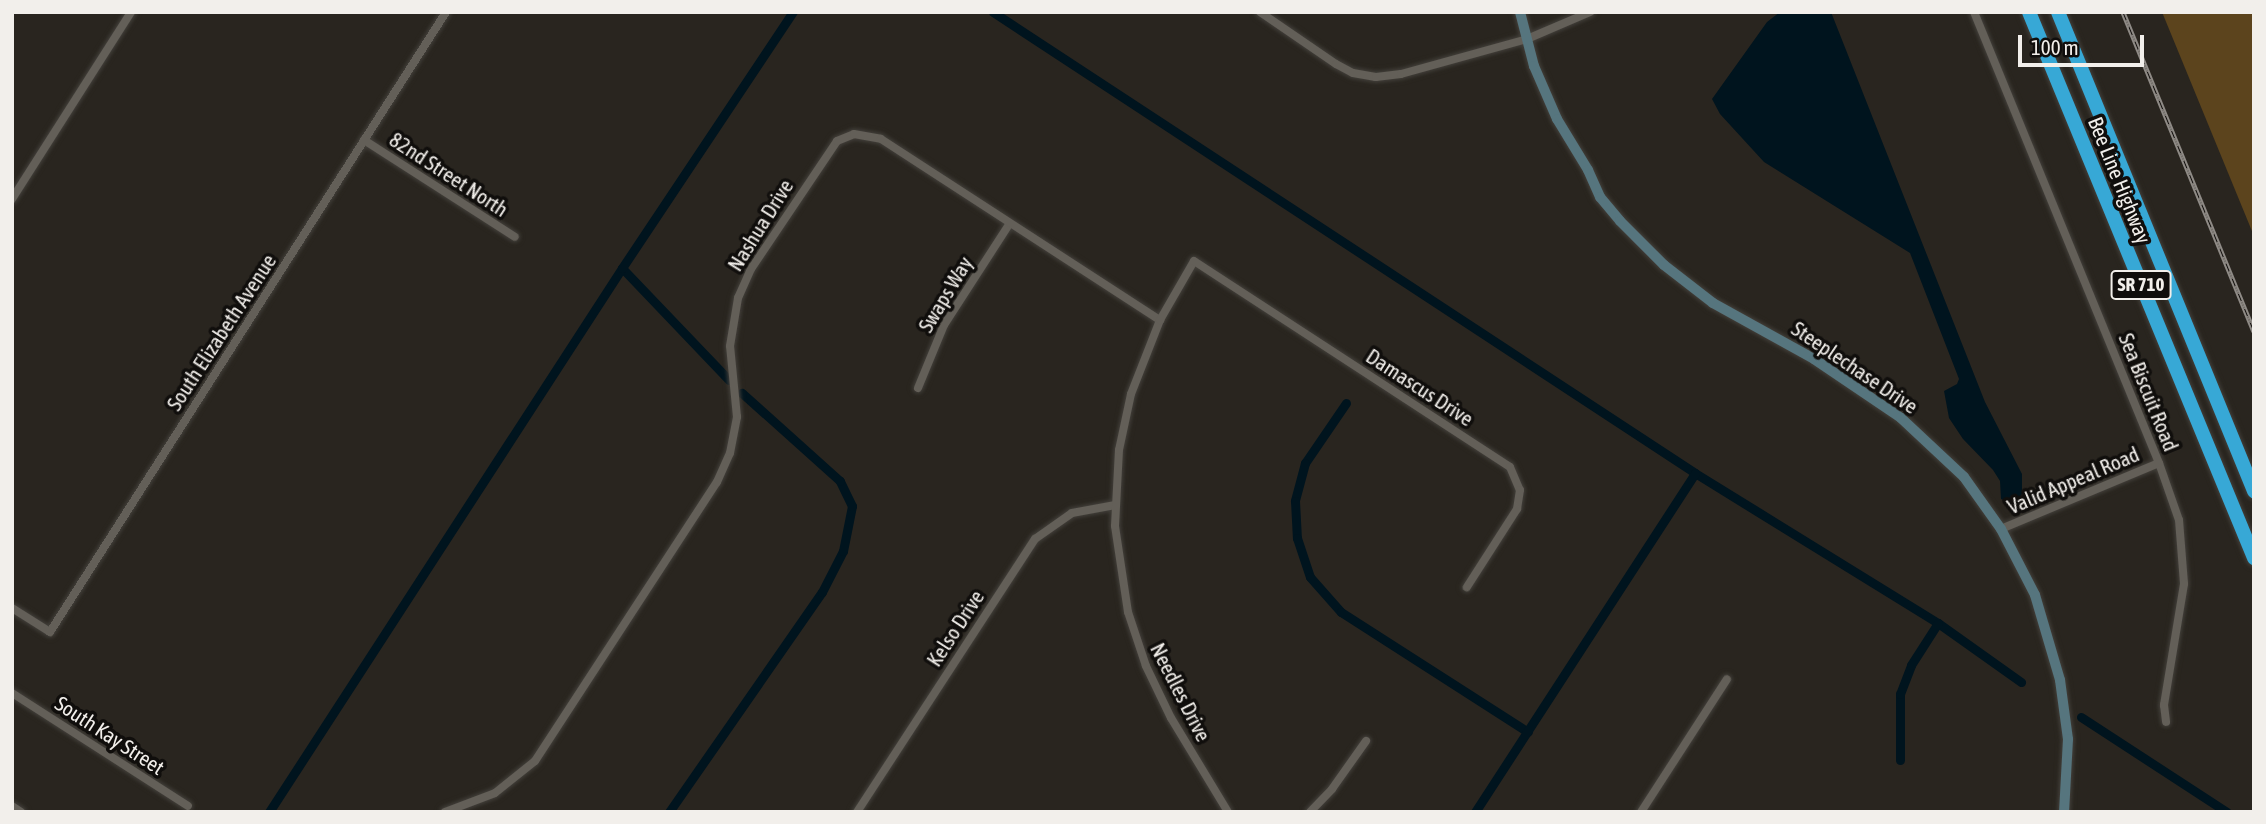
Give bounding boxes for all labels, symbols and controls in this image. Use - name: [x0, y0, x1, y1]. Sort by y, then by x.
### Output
- scale bar: [2021, 21, 2147, 65]
- text: 100 m: [2031, 35, 2079, 59]
- street label: Bee Line Highway: [2083, 113, 2157, 247]
- street label: 82nd Street North: [385, 126, 513, 222]
- street label: Nashua Drive: [722, 175, 798, 275]
- street label: South Elizabeth Avenue: [161, 249, 281, 415]
- street label: Swaps Way: [913, 252, 977, 336]
- road number: SR 710: [2110, 270, 2172, 300]
- street label: Steeplechase Drive: [1787, 316, 1923, 418]
- street label: Sea Biscuit Road: [2114, 329, 2184, 455]
- street label: Damascus Drive: [1362, 343, 1478, 431]
- street label: Valid Appeal Road: [2003, 441, 2143, 519]
- street label: Kelso Drive: [921, 585, 989, 671]
- street label: Needles Drive: [1145, 639, 1217, 745]
- street label: South Kay Street: [51, 690, 169, 780]

